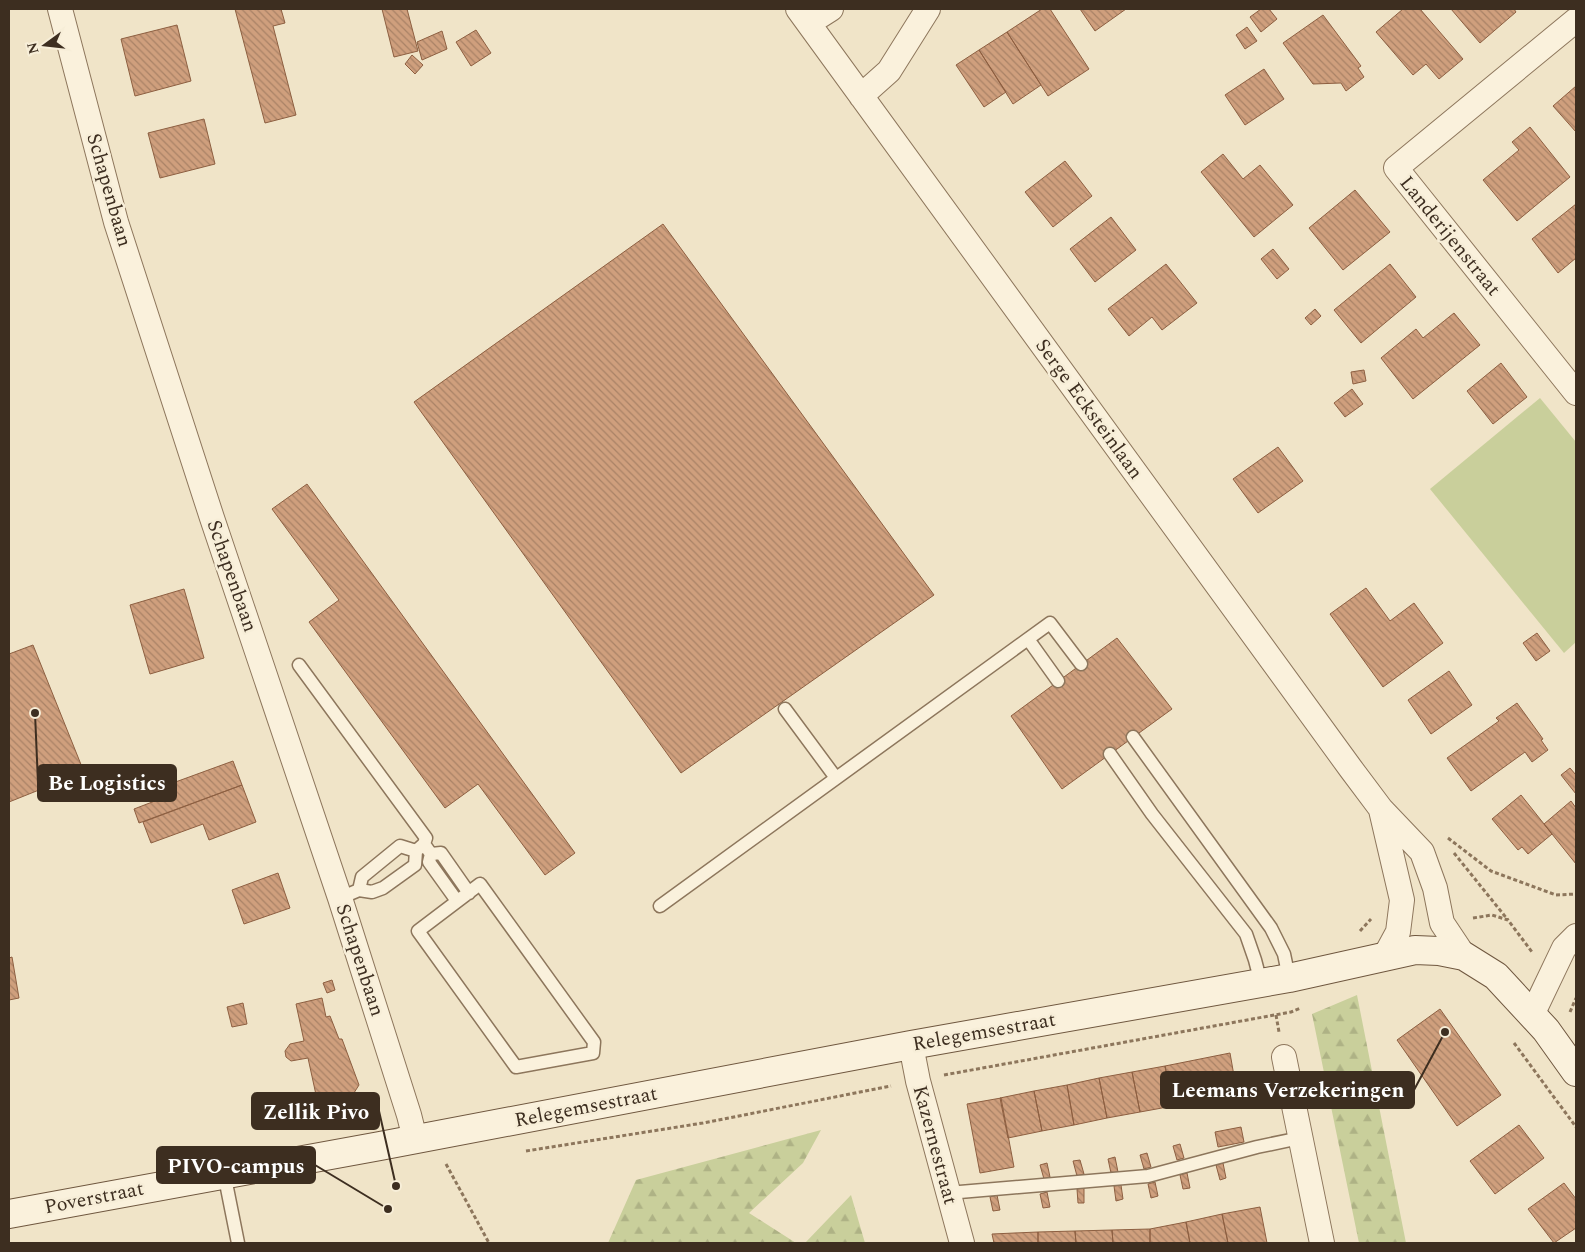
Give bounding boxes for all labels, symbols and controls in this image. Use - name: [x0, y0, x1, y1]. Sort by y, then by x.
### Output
- north arrow: [20, 20, 70, 70]
- text: N: [21, 40, 45, 56]
- street label: Schapenbaan: [78, 130, 140, 250]
- street label: Landerijenstraat: [1392, 169, 1508, 303]
- street label: Serge Ecksteinlaan: [1028, 332, 1150, 486]
- street label: Schapenbaan: [199, 516, 265, 636]
- callout: Be Logistics: [38, 765, 176, 801]
- text: Be Logistics: [48, 768, 166, 800]
- street label: Schapenbaan: [328, 900, 392, 1020]
- street label: Relegemsestraat: [910, 1005, 1058, 1059]
- callout: Leemans Verzekeringen: [1161, 1072, 1414, 1108]
- text: Leemans Verzekeringen: [1172, 1075, 1404, 1107]
- street label: Relegemsestraat: [512, 1078, 660, 1136]
- street label: Kazernestraat: [905, 1082, 965, 1208]
- callout: Zellik Pivo: [252, 1093, 379, 1129]
- text: Zellik Pivo: [263, 1097, 369, 1129]
- callout: PIVO-campus: [157, 1147, 315, 1183]
- text: PIVO-campus: [167, 1151, 305, 1183]
- street label: Poverstraat: [42, 1174, 146, 1222]

